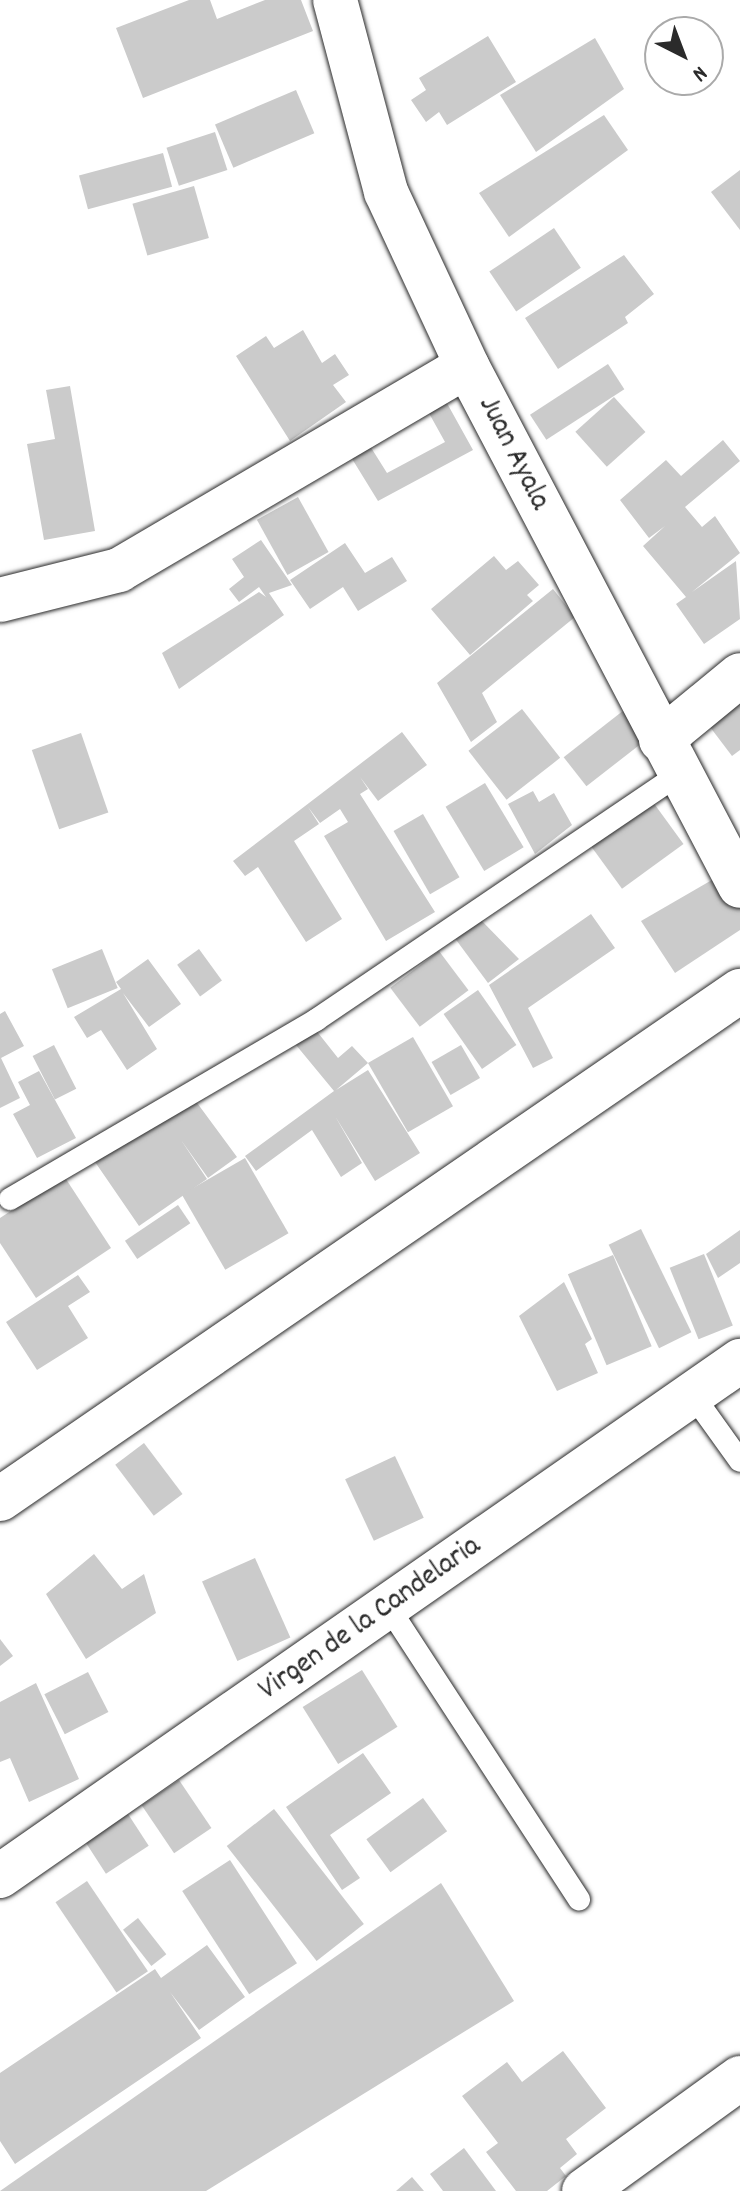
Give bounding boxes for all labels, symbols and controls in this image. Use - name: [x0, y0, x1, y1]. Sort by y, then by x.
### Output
- north arrow: [644, 16, 724, 96]
- text: N: [685, 58, 713, 88]
- street label: Juan Ayala: [468, 391, 556, 517]
- street label: Virgen de la Candelaria: [253, 1530, 489, 1710]

